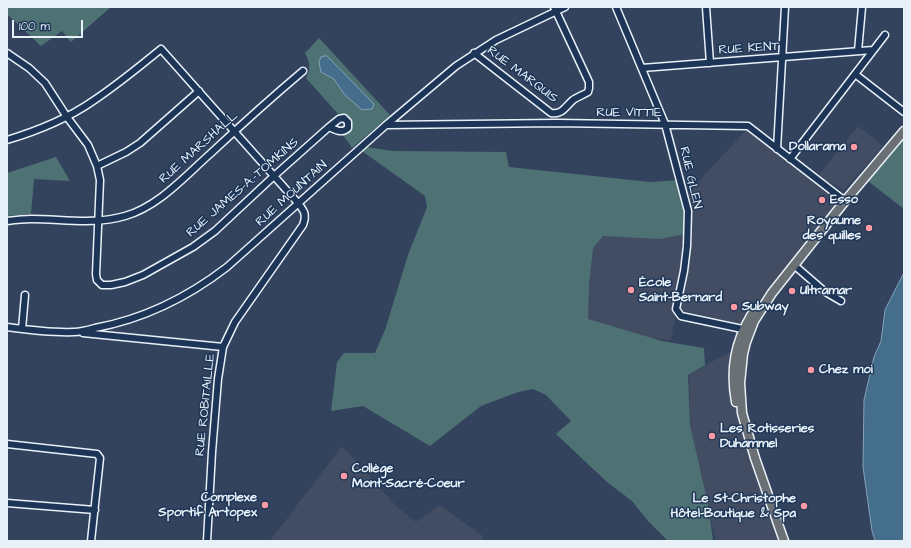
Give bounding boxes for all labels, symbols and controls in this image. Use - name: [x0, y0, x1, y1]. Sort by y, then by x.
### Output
- scale bar: [14, 12, 85, 38]
- text: 100 m: [19, 18, 50, 35]
- street label: RUE KENT: [718, 39, 780, 59]
- street label: RUE MARQUIS: [483, 43, 561, 107]
- street label: RUE VITTIE: [596, 105, 662, 121]
- street label: RUE MARSHALL: [156, 109, 242, 187]
- street label: RUE JAMES-A.-TOMKINS: [184, 135, 302, 241]
- place label: Dollarama: [789, 139, 846, 155]
- marker: Dollarama: [849, 142, 859, 152]
- street label: RUE GLEN: [675, 145, 705, 211]
- street label: RUE MOUNTAIN: [253, 158, 331, 230]
- place label: Esso: [830, 192, 858, 208]
- marker: Esso: [817, 195, 827, 205]
- place label: Royaume des quilles: [803, 213, 861, 244]
- marker: Royaume des quilles: [864, 223, 874, 233]
- place label: École Saint-Bernard: [639, 275, 722, 306]
- place label: Ultramar: [800, 283, 852, 299]
- marker: École Saint-Bernard: [626, 285, 636, 295]
- marker: Ultramar: [787, 286, 797, 296]
- place label: Subway: [742, 299, 789, 315]
- marker: Subway: [729, 302, 739, 312]
- street label: RUE ROBITAILLE: [193, 353, 219, 457]
- place label: Chez moi: [819, 362, 873, 378]
- marker: Chez moi: [806, 365, 816, 375]
- place label: Les Rotisseries Duhammel: [720, 421, 814, 452]
- marker: Les Rotisseries Duhammel: [707, 431, 717, 441]
- place label: Collège Mont-Sacré-Coeur: [352, 461, 465, 492]
- marker: Collège Mont-Sacré-Coeur: [339, 471, 349, 481]
- place label: Complexe Sportif Artopex: [158, 490, 257, 521]
- place label: Le St-Christophe Hôtel-Boutique & Spa: [670, 491, 796, 522]
- marker: Complexe Sportif Artopex: [260, 500, 270, 510]
- marker: Le St-Christophe Hôtel-Boutique & Spa: [799, 501, 809, 511]

